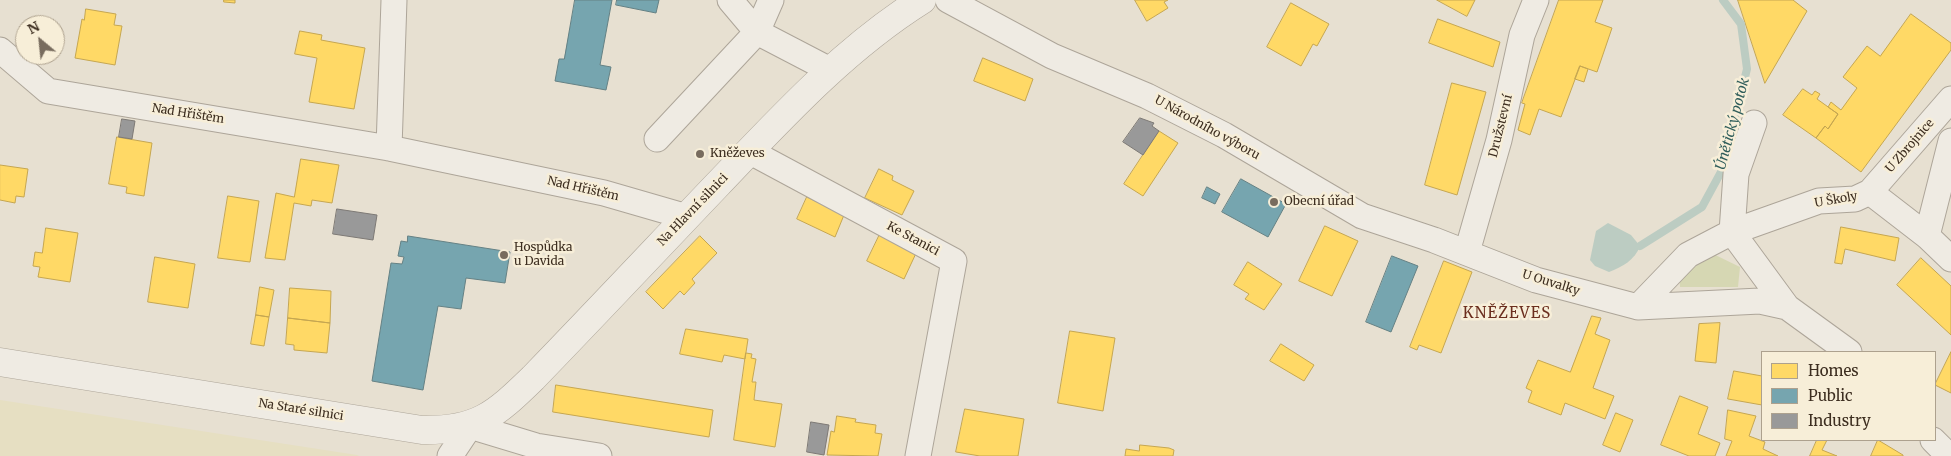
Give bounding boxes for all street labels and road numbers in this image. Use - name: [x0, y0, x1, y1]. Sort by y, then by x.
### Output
- street label: U Národního výboru: [1152, 93, 1262, 163]
- street label: Družstevní: [1486, 93, 1516, 159]
- street label: Nad Hřištěm: [151, 101, 225, 127]
- street label: U Zbrojnice: [1883, 116, 1937, 176]
- street label: Na Hlavní silnici: [655, 171, 731, 249]
- street label: Nad Hřištěm: [546, 174, 620, 204]
- street label: U Školy: [1813, 189, 1859, 211]
- street label: Ke Stanici: [884, 219, 942, 259]
- street label: U Ouvalky: [1520, 267, 1582, 299]
- street label: Na Staré silnici: [257, 396, 345, 424]

